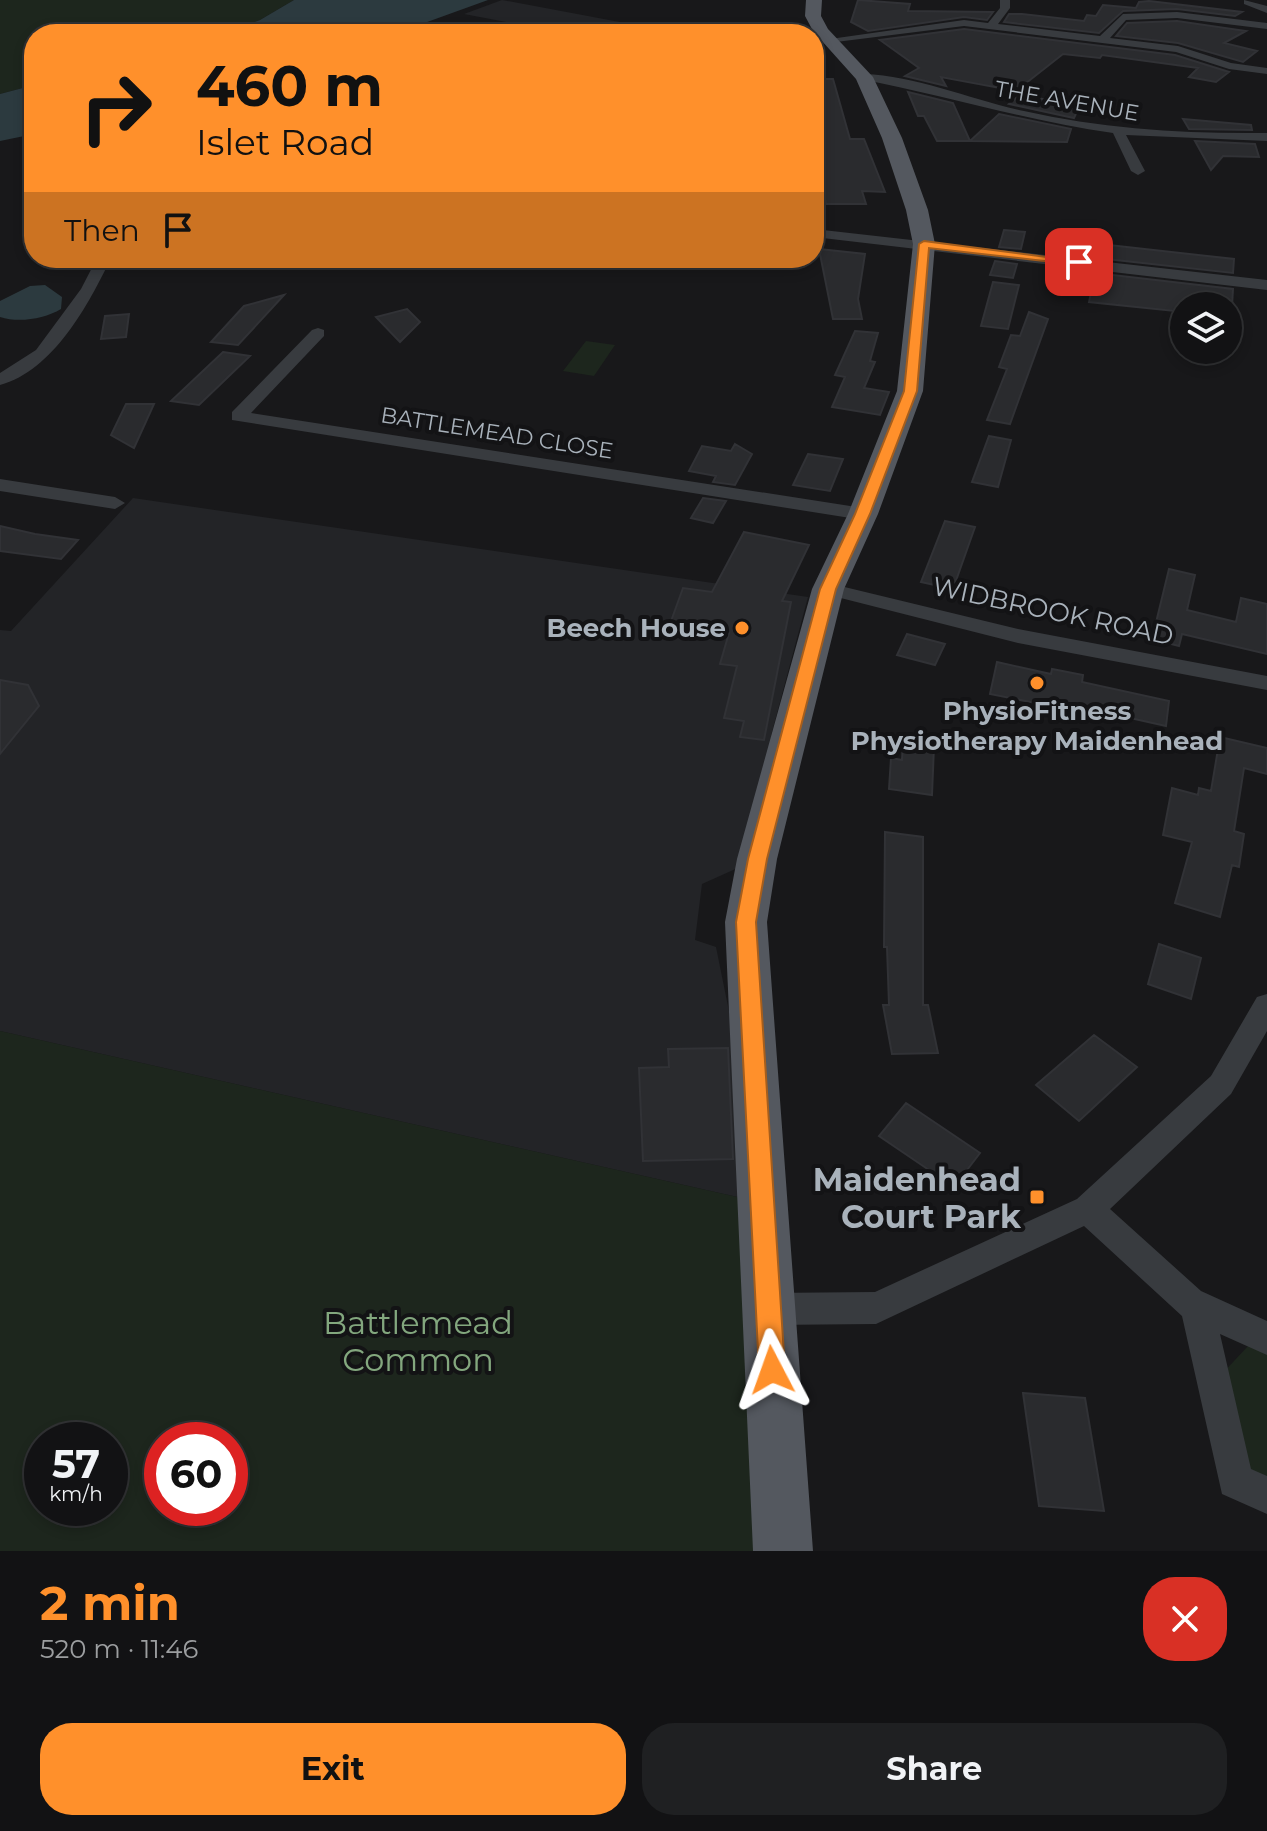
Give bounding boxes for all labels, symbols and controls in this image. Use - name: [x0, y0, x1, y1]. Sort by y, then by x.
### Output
- text: 460 m: [196, 52, 383, 120]
- icon: right: [64, 56, 168, 160]
- street label: THE AVENUE: [993, 75, 1141, 127]
- text: Islet Road: [196, 120, 374, 164]
- icon: arrive: [156, 208, 200, 252]
- text: Then: [64, 212, 140, 249]
- pin: [1045, 228, 1113, 296]
- icon: arrive: [1057, 240, 1101, 284]
- map controls: [1170, 292, 1242, 364]
- button: layers: [1170, 292, 1242, 364]
- street label: BATTLEMEAD CLOSE: [379, 401, 615, 465]
- street label: WIDBROOK ROAD: [930, 570, 1176, 652]
- place label: Beech House: [547, 612, 726, 644]
- marker: Beech House: [733, 619, 751, 637]
- marker: PhysioFitness Physiotherapy Maidenhead: [1028, 674, 1046, 692]
- place label: PhysioFitness Physiotherapy Maidenhead: [851, 695, 1223, 757]
- place label: Maidenhead Court Park: [813, 1160, 1022, 1236]
- marker: Maidenhead Court Park: [1028, 1188, 1046, 1206]
- park label: Battlemead Common: [323, 1303, 513, 1379]
- position arrow: [730, 1328, 814, 1412]
- speed limit sign: 60: [144, 1422, 248, 1526]
- text: 57: [52, 1439, 100, 1488]
- text: km/h: [49, 1482, 103, 1506]
- text: 2 min: [40, 1574, 180, 1632]
- button: close: [1143, 1577, 1227, 1661]
- text: 520 m · 11:46: [40, 1633, 198, 1665]
- button: Exit: [40, 1723, 626, 1815]
- button: Share: [642, 1723, 1227, 1815]

